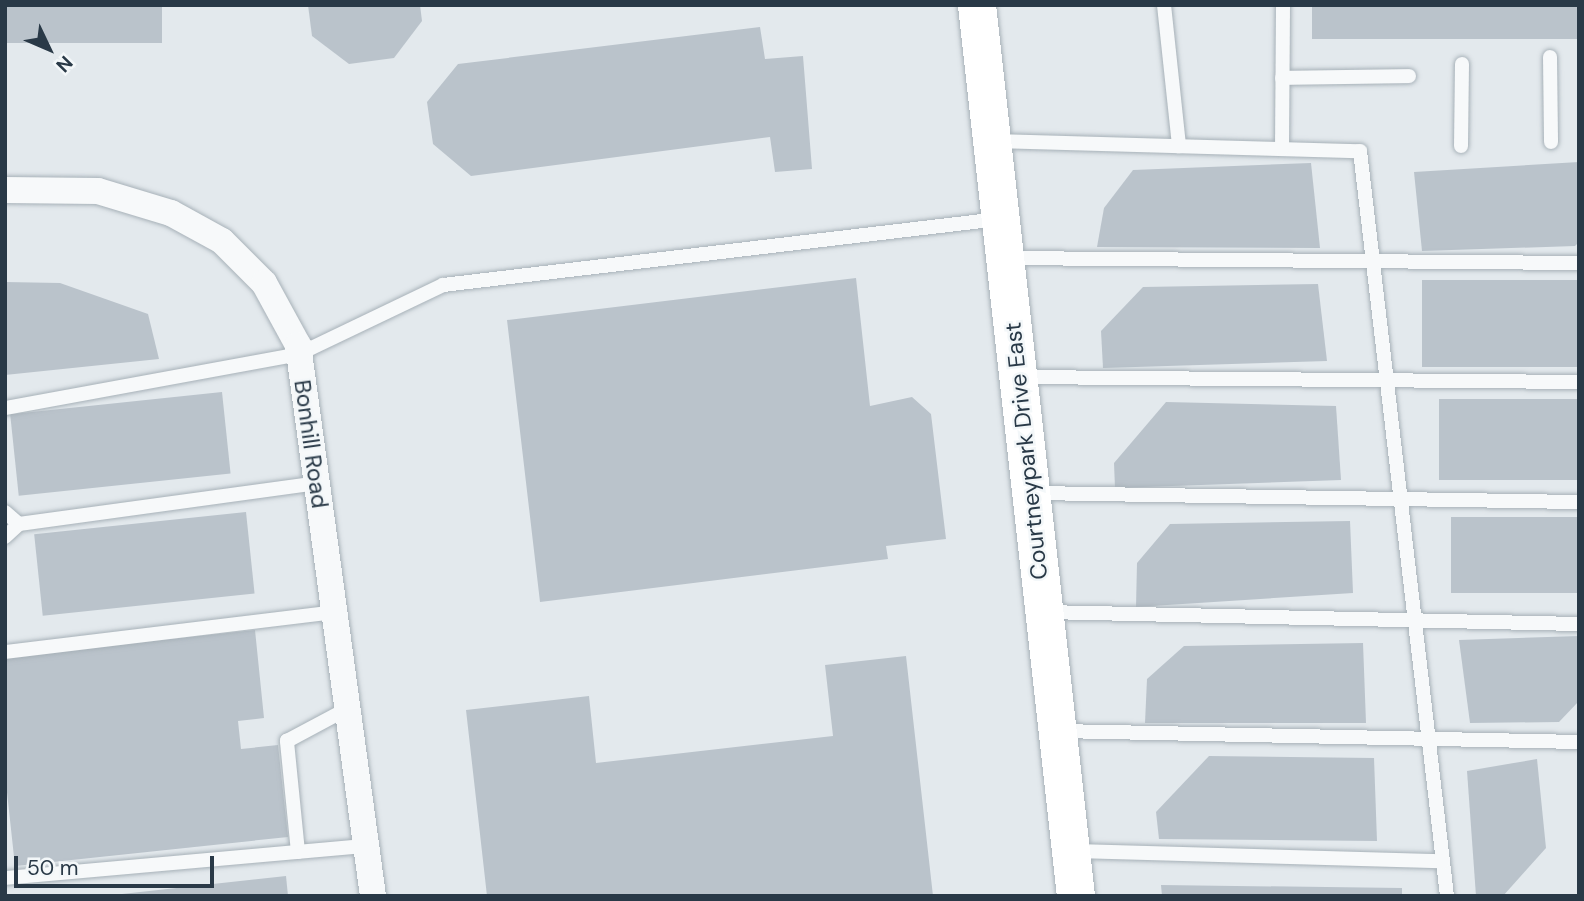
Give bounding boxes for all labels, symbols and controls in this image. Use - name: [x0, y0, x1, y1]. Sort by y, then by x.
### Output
- north arrow: [14, 14, 84, 84]
- text: N: [51, 50, 78, 78]
- street label: Courtneypark Drive East: [999, 321, 1053, 581]
- street label: Bonhill Road: [288, 378, 334, 510]
- scale bar: [18, 842, 217, 886]
- text: 50 m: [27, 854, 78, 882]

